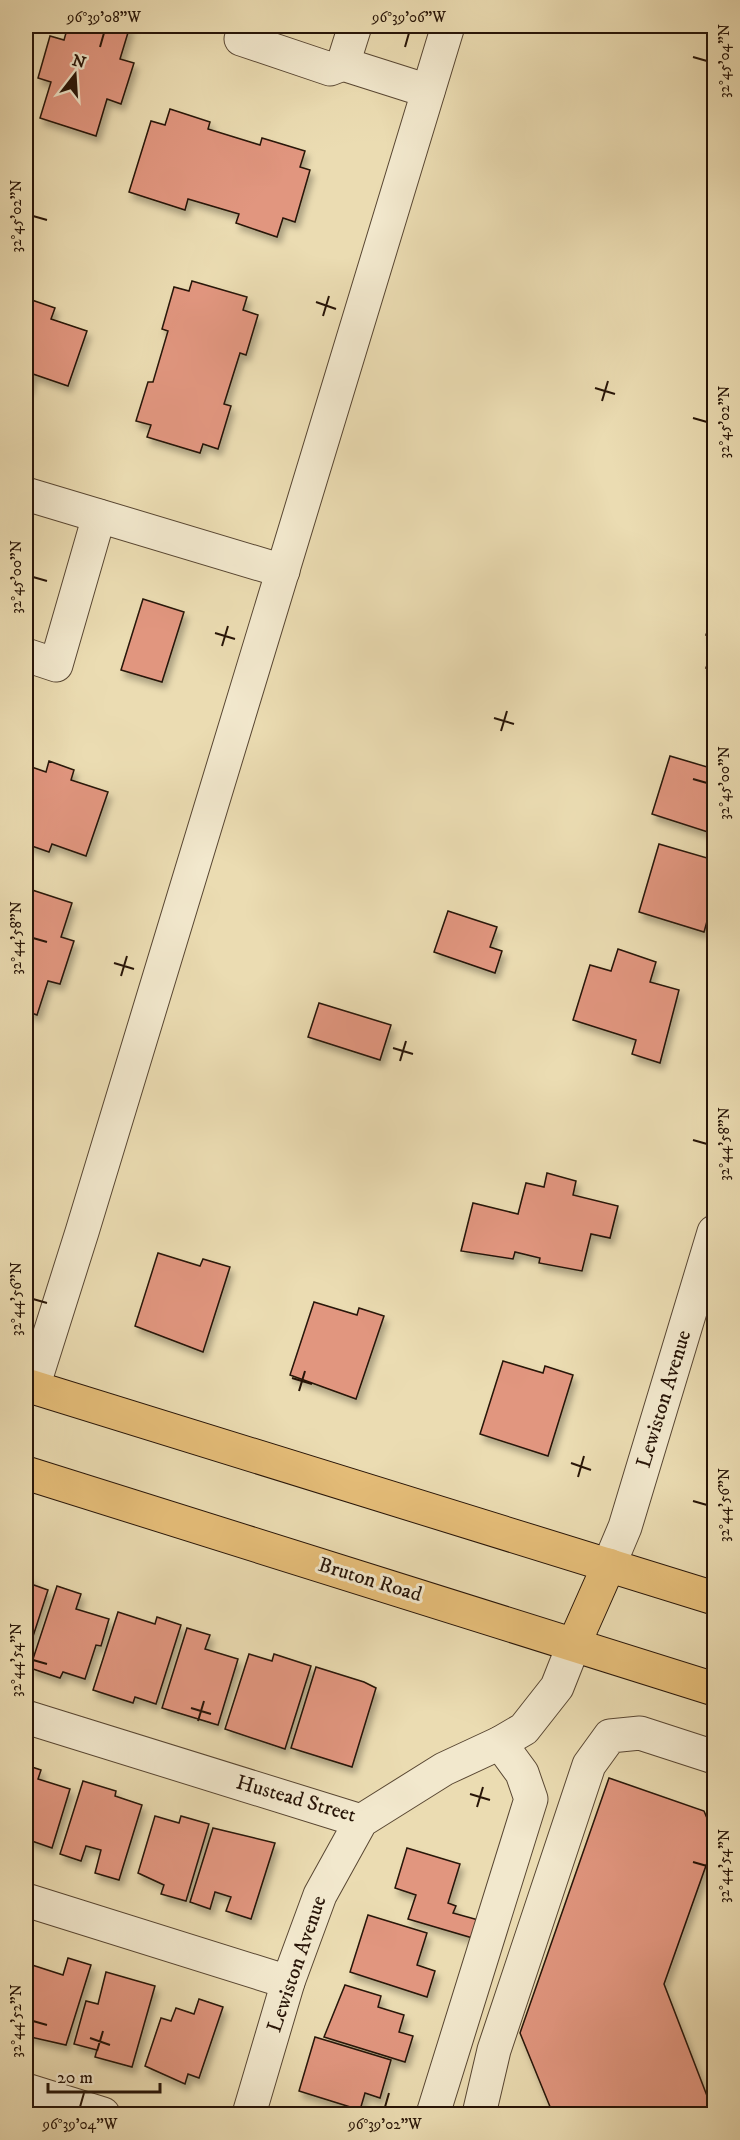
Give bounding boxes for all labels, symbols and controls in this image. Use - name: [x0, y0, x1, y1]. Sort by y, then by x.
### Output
- text: 96°39'08"W: [66, 8, 141, 27]
- text: 96°39'06"W: [371, 8, 446, 27]
- text: 32°45'04"N: [715, 24, 734, 98]
- north arrow: [45, 45, 105, 105]
- text: N: [70, 50, 88, 73]
- text: 32°45'02"N: [7, 180, 26, 252]
- text: 32°45'02"N: [715, 386, 734, 458]
- text: 32°45'00"N: [7, 540, 26, 614]
- text: 32°45'00"N: [715, 746, 734, 820]
- text: 32°44'58"N: [7, 901, 26, 975]
- text: 32°44'58"N: [715, 1107, 734, 1181]
- text: 32°44'56"N: [7, 1262, 26, 1336]
- street label: Lewiston Avenue: [631, 1327, 697, 1471]
- text: 32°44'56"N: [715, 1468, 734, 1542]
- street label: Bruton Road: [315, 1552, 425, 1608]
- text: 32°44'54"N: [7, 1623, 26, 1697]
- street label: Hustead Street: [233, 1769, 359, 1829]
- text: 32°44'54"N: [715, 1829, 734, 1903]
- street label: Lewiston Avenue: [261, 1892, 333, 2036]
- text: 32°44'52"N: [7, 1984, 26, 2058]
- scale bar: [48, 2056, 160, 2094]
- text: 20 m: [57, 2067, 93, 2089]
- text: 96°39'04"W: [42, 2115, 118, 2134]
- text: 96°39'02"W: [347, 2115, 422, 2134]

